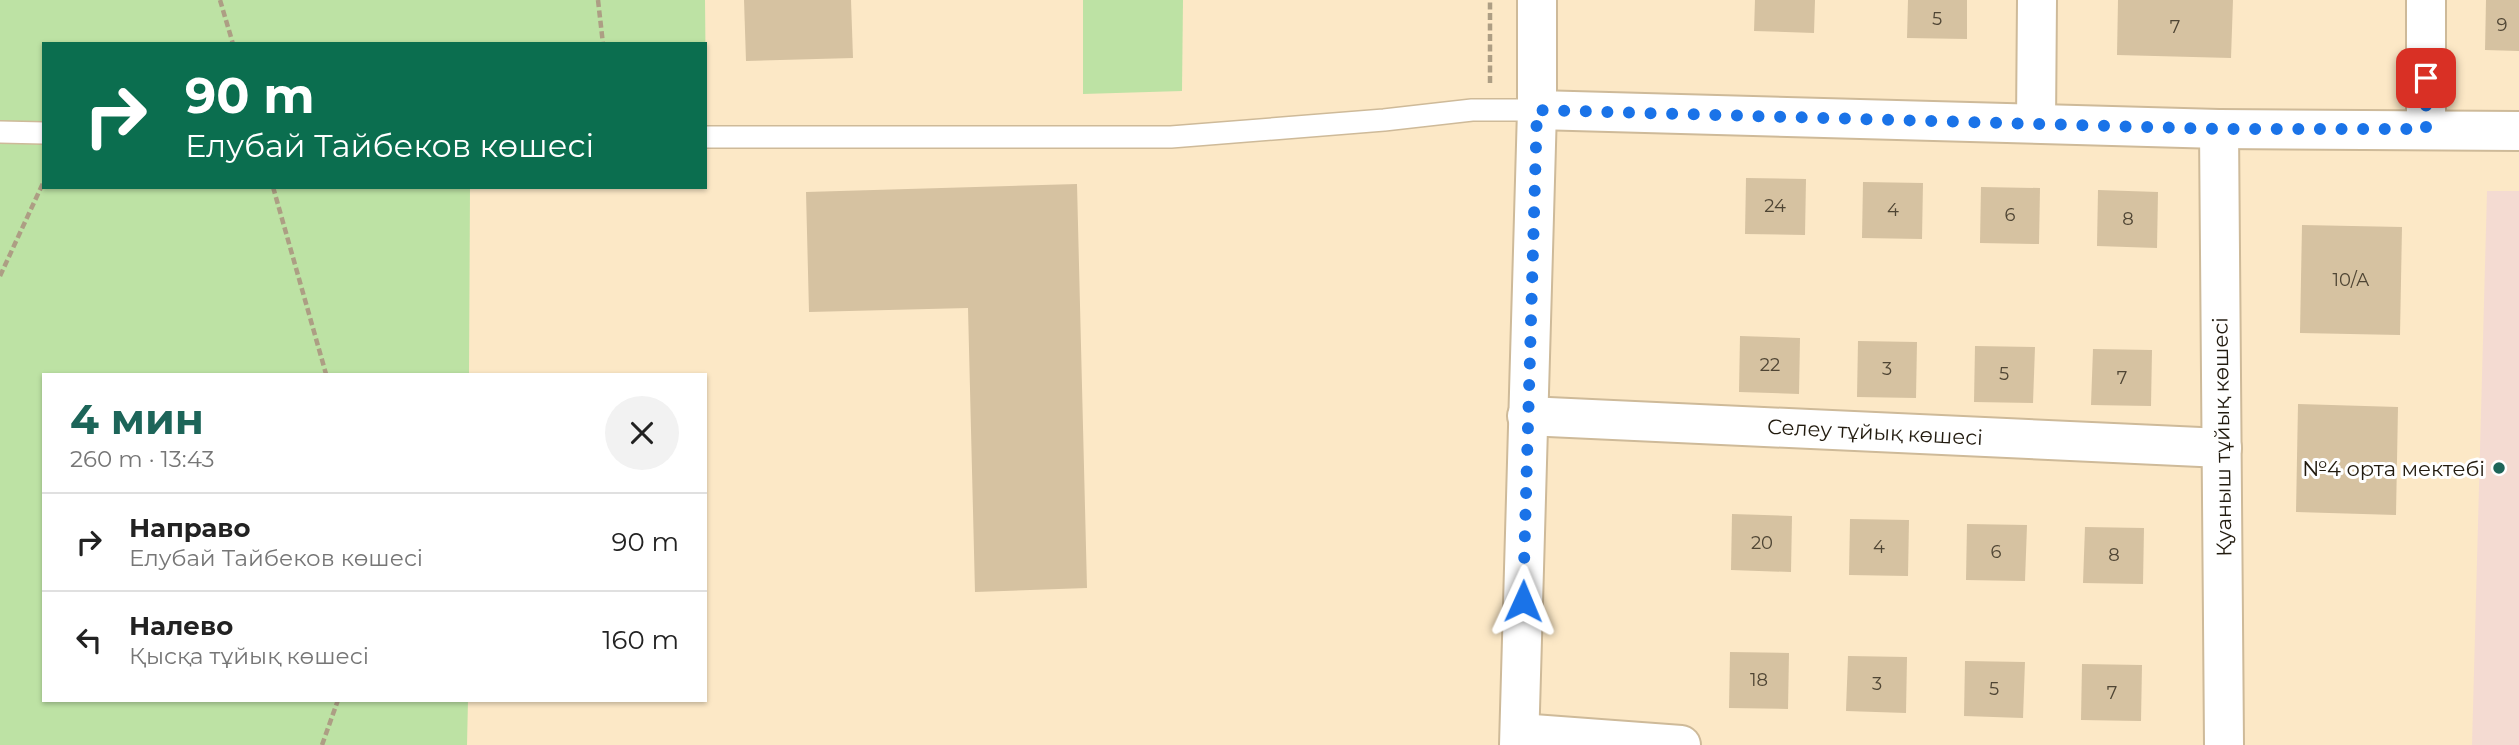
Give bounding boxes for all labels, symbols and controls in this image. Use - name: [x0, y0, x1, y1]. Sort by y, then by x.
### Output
- house number: 5: [1932, 8, 1942, 30]
- house number: 9: [2497, 14, 2508, 36]
- house number: 7: [2170, 16, 2180, 38]
- pin: [2396, 48, 2456, 108]
- icon: arrive: [2407, 59, 2445, 97]
- text: 90 m: [185, 66, 315, 125]
- icon: right: [70, 70, 161, 161]
- text: Елубай Тайбеков көшесі: [185, 126, 594, 165]
- house number: 24: [1764, 195, 1786, 217]
- house number: 4: [1887, 199, 1899, 221]
- house number: 6: [2005, 204, 2016, 226]
- house number: 8: [2122, 208, 2134, 230]
- house number: 10/А: [2333, 269, 2370, 291]
- street label: Қуаныш тұйық көшесі: [2207, 317, 2237, 557]
- house number: 22: [1760, 354, 1780, 376]
- house number: 3: [1882, 358, 1892, 380]
- house number: 5: [1999, 363, 2009, 385]
- house number: 7: [2117, 367, 2127, 389]
- text: 4 мин: [70, 393, 204, 445]
- button: close: [605, 396, 679, 470]
- street label: Селеу тұйық көшесі: [1766, 414, 1984, 450]
- text: 260 m · 13:43: [70, 445, 215, 473]
- place label: №4 орта мектебі: [2302, 456, 2485, 481]
- marker: №4 орта мектебі: [2491, 460, 2507, 476]
- text: Направо: [129, 512, 250, 544]
- icon: right: [70, 523, 108, 561]
- text: 90 m: [612, 526, 679, 558]
- house number: 20: [1751, 532, 1773, 554]
- house number: 4: [1873, 536, 1885, 558]
- house number: 6: [1991, 541, 2002, 563]
- text: Елубай Тайбеков көшесі: [129, 544, 423, 572]
- house number: 8: [2108, 544, 2120, 566]
- position arrow: [1486, 564, 1560, 638]
- text: Налево: [129, 610, 233, 642]
- icon: left: [70, 621, 108, 659]
- text: 160 m: [602, 624, 679, 656]
- text: Қысқа тұйық көшесі: [129, 642, 369, 670]
- house number: 18: [1750, 669, 1768, 691]
- house number: 3: [1872, 673, 1882, 695]
- house number: 5: [1989, 678, 1999, 700]
- house number: 7: [2107, 682, 2117, 704]

